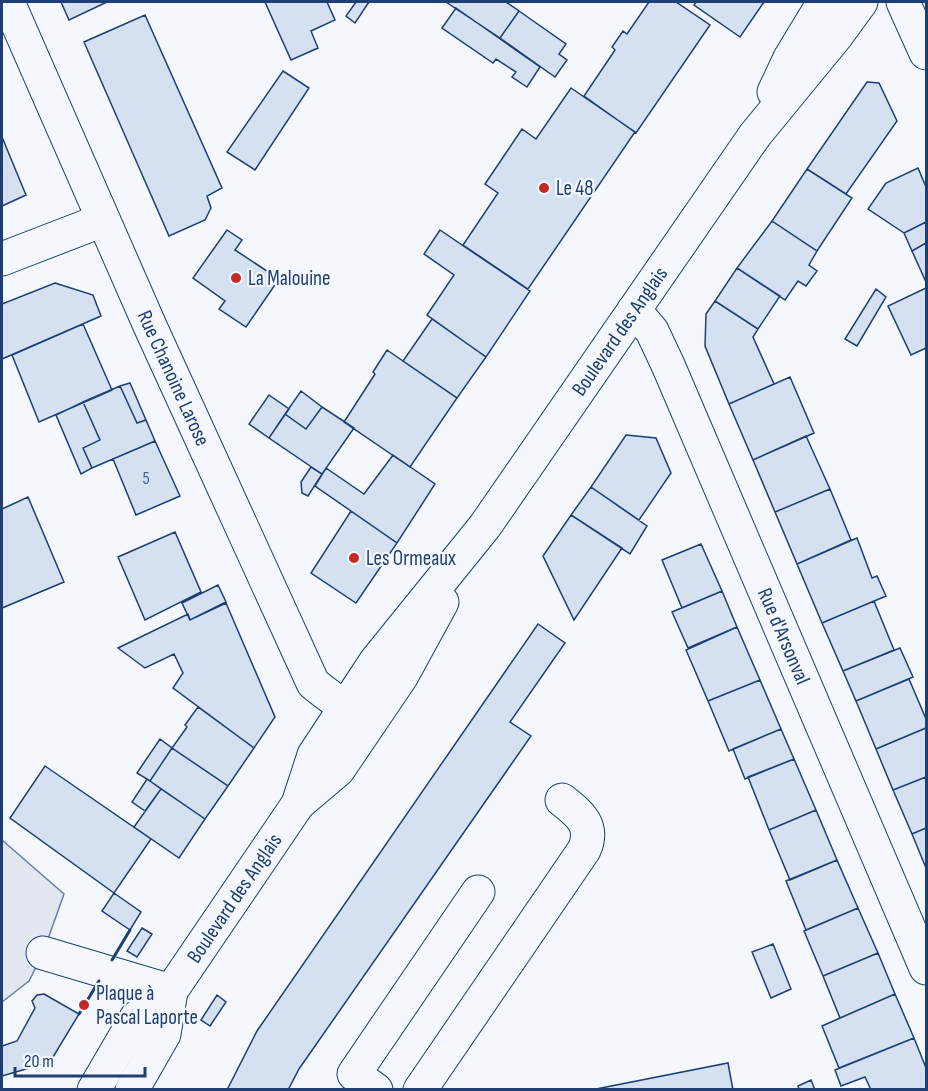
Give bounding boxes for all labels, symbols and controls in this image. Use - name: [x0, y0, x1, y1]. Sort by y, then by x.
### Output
- place label: Le 48: [556, 176, 593, 201]
- marker: Le 48: [537, 181, 551, 195]
- street label: Boulevard des Anglais: [566, 262, 673, 400]
- place label: La Malouine: [248, 266, 331, 291]
- marker: La Malouine: [229, 271, 243, 285]
- street label: Rue Chanoine Larose: [132, 306, 216, 450]
- house number: 5: [142, 468, 150, 489]
- place label: Les Ormeaux: [366, 546, 456, 571]
- marker: Les Ormeaux: [347, 551, 361, 565]
- street label: Rue d'Arsonval: [752, 584, 816, 688]
- street label: Boulevard des Anglais: [181, 828, 287, 968]
- place label: Plaque à Pascal Laporte: [96, 981, 198, 1030]
- marker: Plaque à Pascal Laporte: [77, 998, 91, 1012]
- scale bar: [15, 1040, 146, 1078]
- text: 20 m: [24, 1051, 54, 1072]

